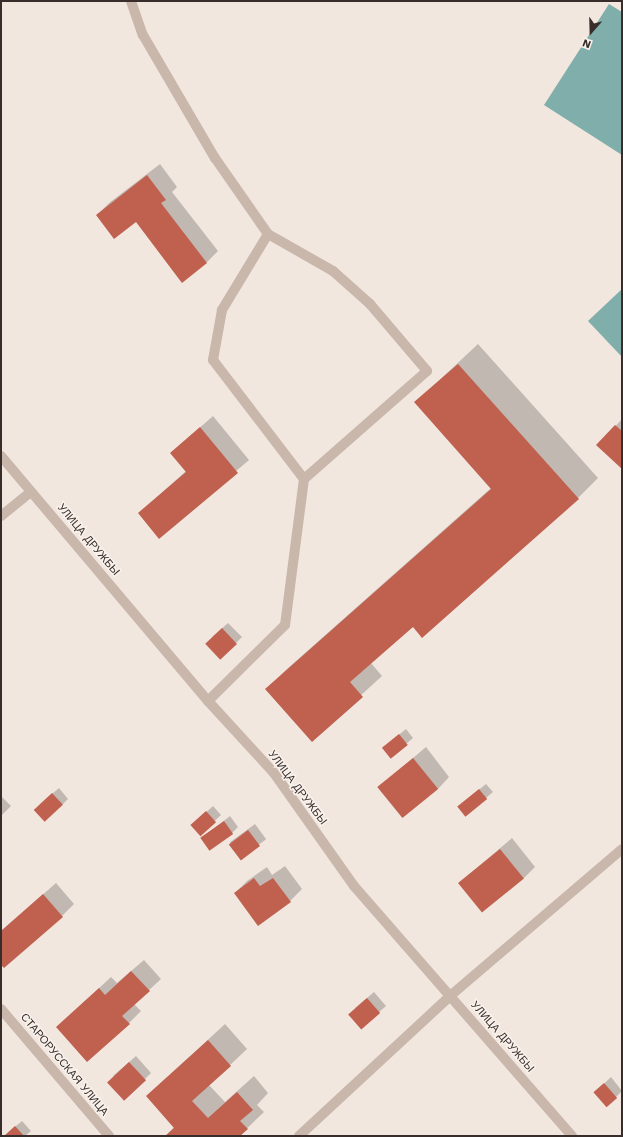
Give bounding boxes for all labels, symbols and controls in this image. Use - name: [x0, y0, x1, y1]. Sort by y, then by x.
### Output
- north arrow: [571, 12, 611, 52]
- text: N: [581, 36, 593, 51]
- street label: УЛИЦА ДРУЖБЫ: [54, 501, 122, 579]
- street label: УЛИЦА ДРУЖБЫ: [265, 748, 329, 828]
- street label: УЛИЦА ДРУЖБЫ: [468, 999, 536, 1075]
- street label: СТАРОРУССКАЯ УЛИЦА: [17, 1011, 111, 1119]

